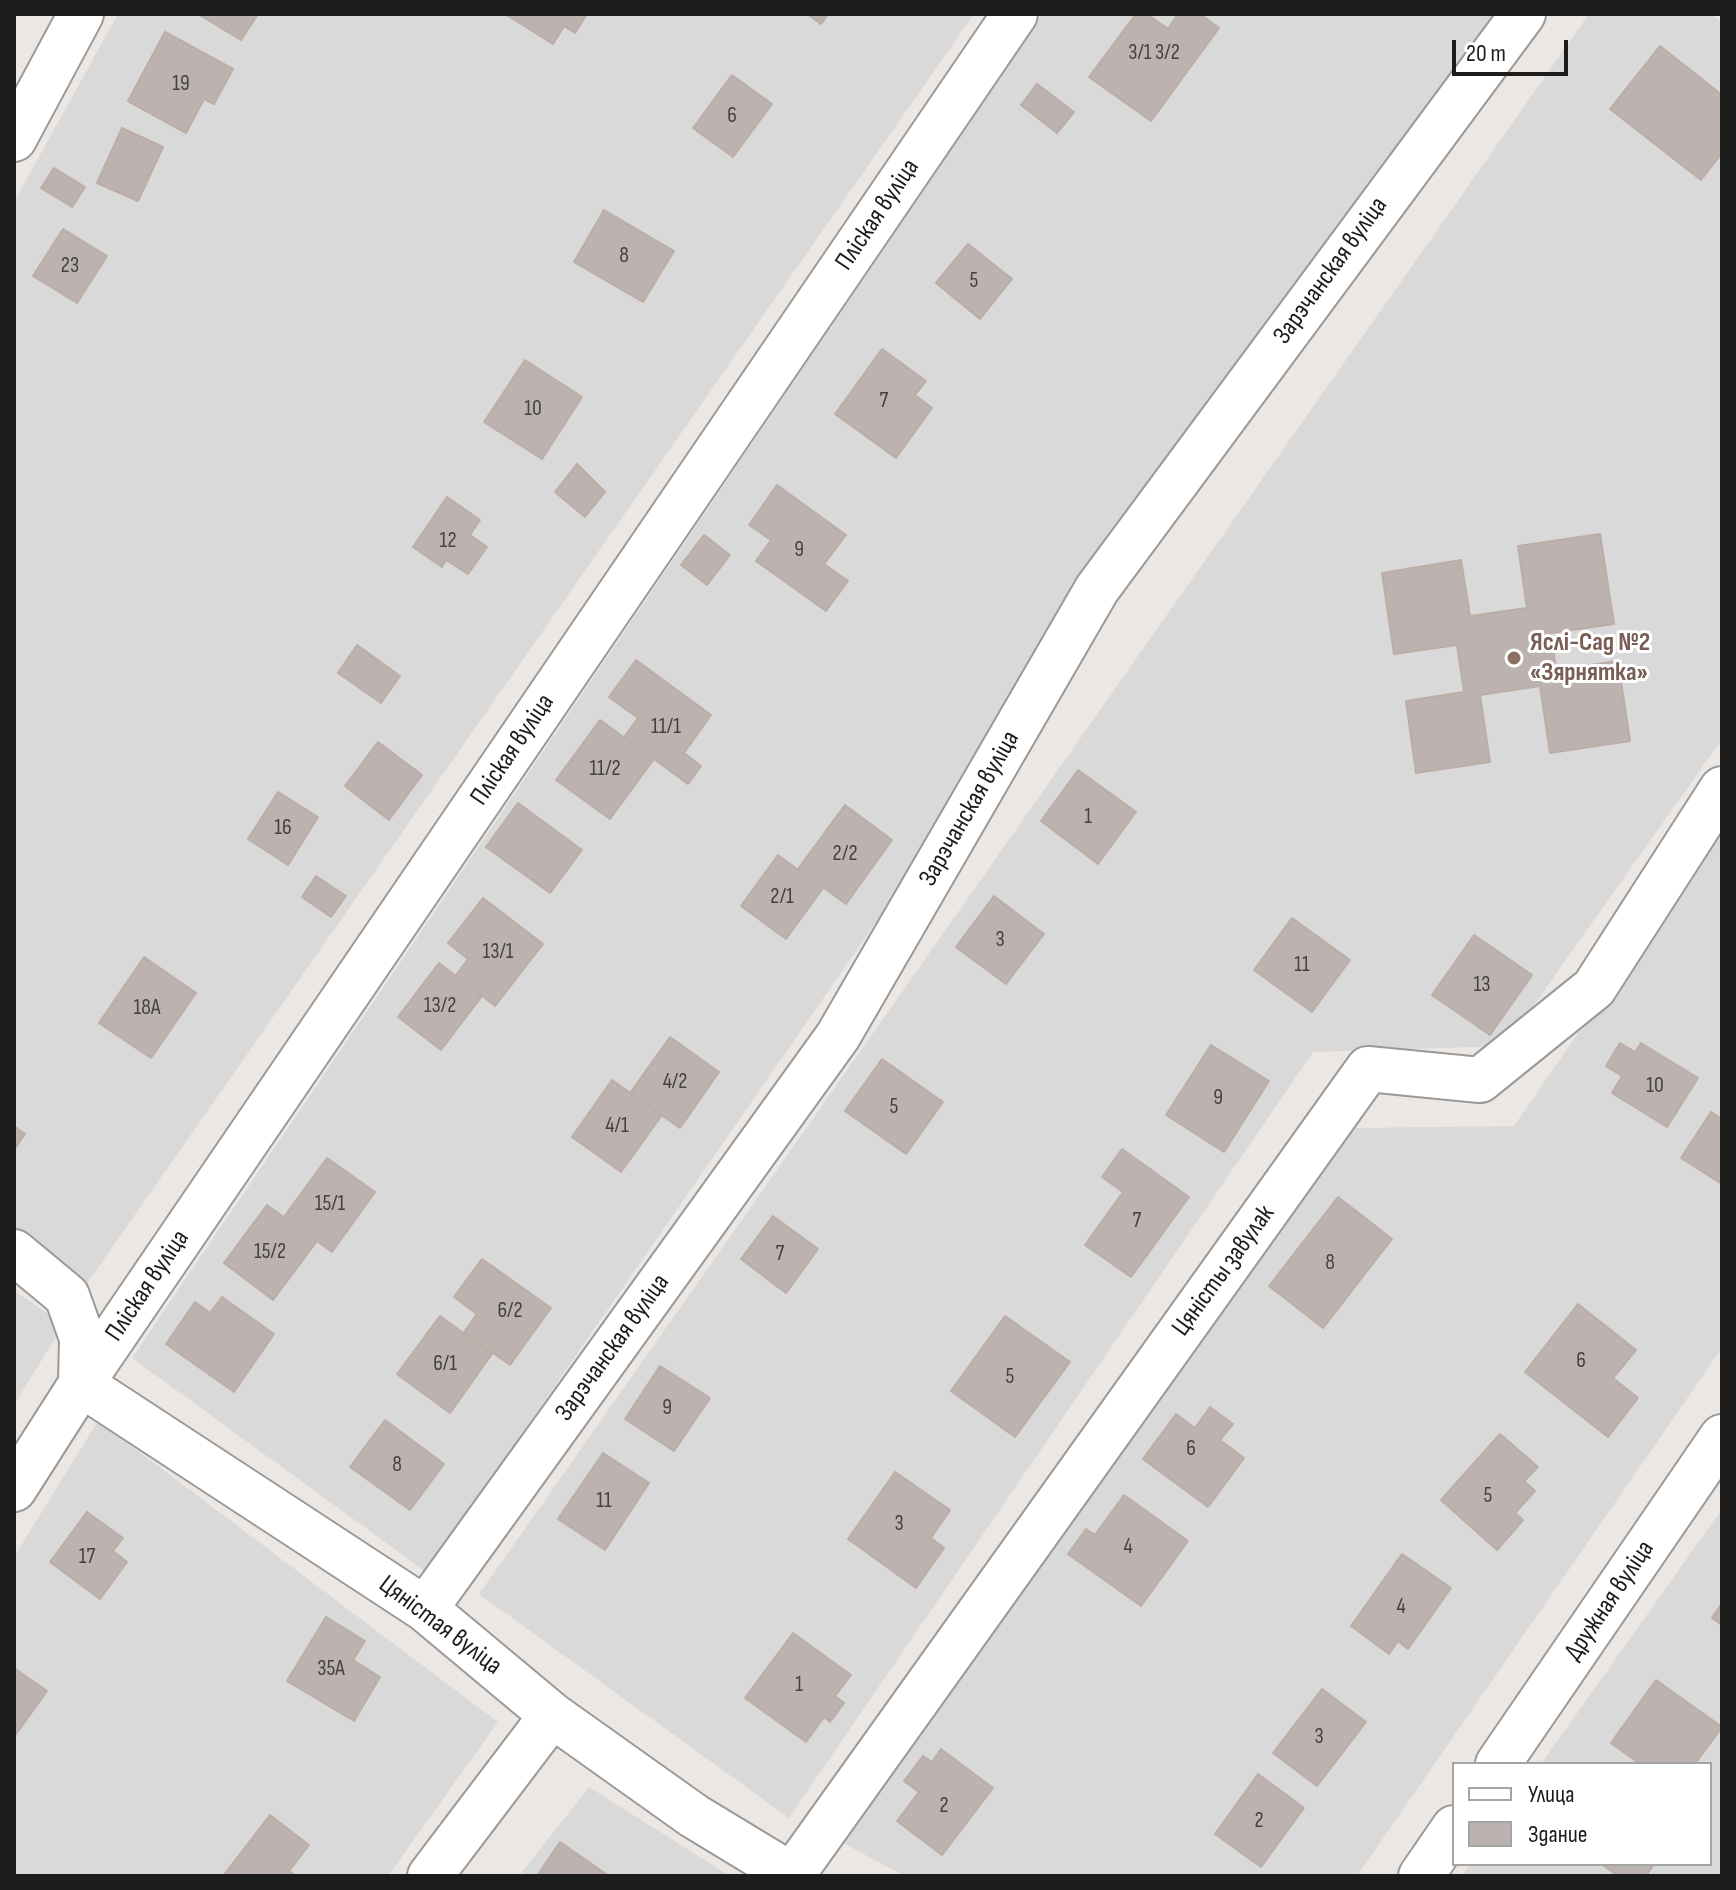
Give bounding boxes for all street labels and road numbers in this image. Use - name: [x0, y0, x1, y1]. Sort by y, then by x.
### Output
- street label: Пліская вуліца: [829, 153, 927, 277]
- street label: Зарэчанская вуліца: [1267, 191, 1395, 351]
- street label: Пліская вуліца: [464, 688, 562, 812]
- street label: Зарэчанская вуліца: [913, 726, 1027, 892]
- street label: Цяністы завулак: [1166, 1199, 1282, 1343]
- street label: Пліская вуліца: [99, 1224, 197, 1348]
- street label: Зарэчанская вуліца: [549, 1268, 677, 1428]
- street label: Дружная вуліца: [1558, 1535, 1662, 1667]
- street label: Цяністая вуліца: [372, 1570, 508, 1682]

